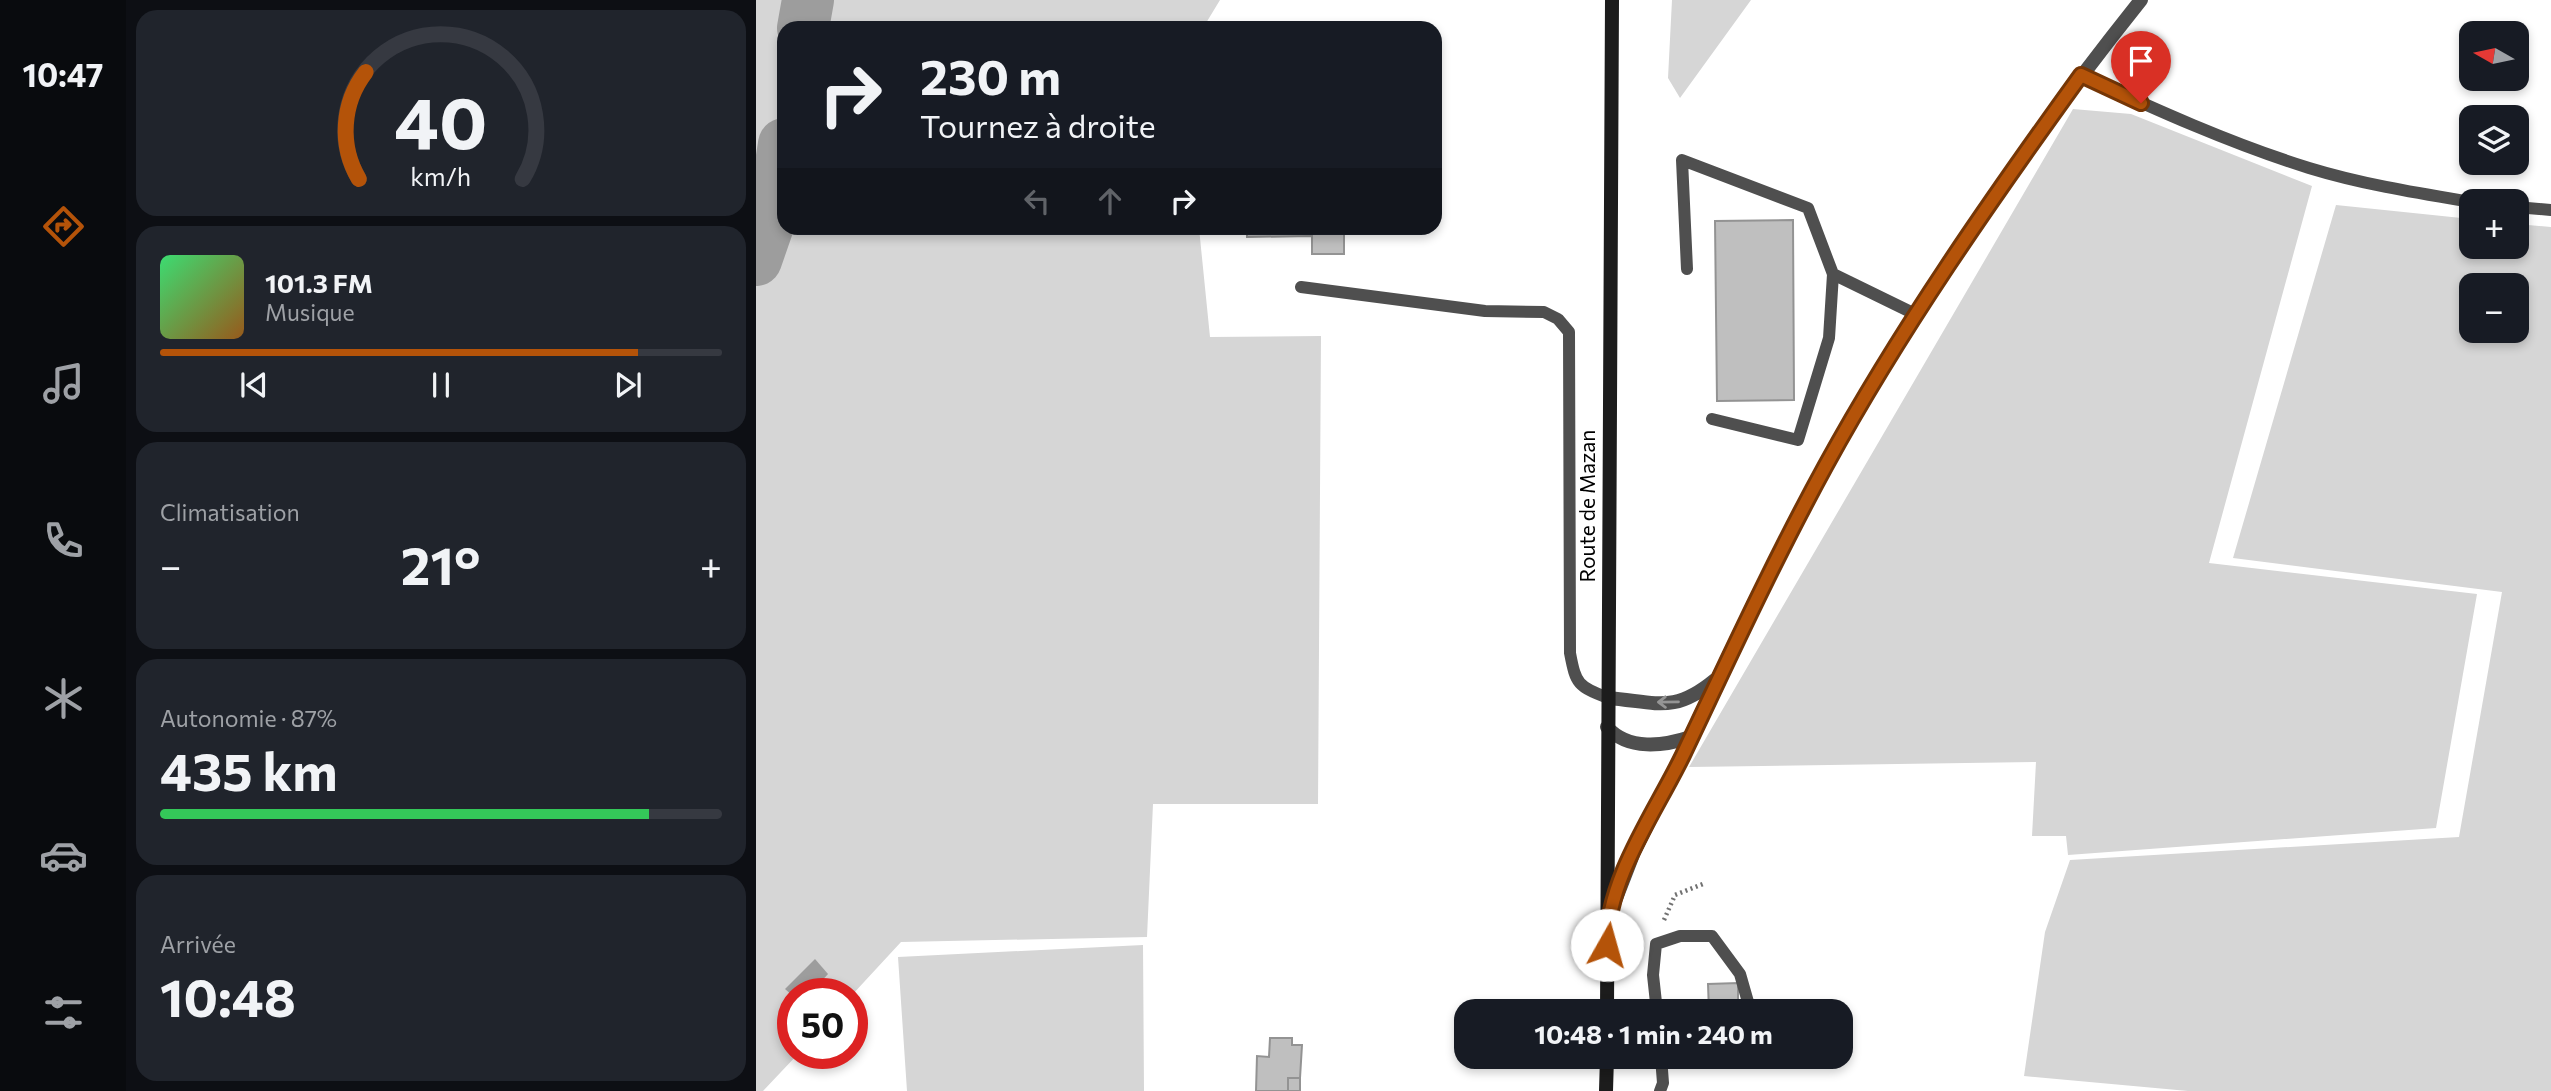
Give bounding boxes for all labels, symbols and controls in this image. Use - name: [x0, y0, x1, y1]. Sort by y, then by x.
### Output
- north arrow: [2459, 21, 2529, 91]
- map controls: [2459, 21, 2529, 343]
- pin: [2111, 31, 2171, 103]
- icon: arrive: [2122, 42, 2160, 80]
- text: 230 m: [920, 45, 1061, 105]
- icon: right: [805, 49, 896, 140]
- text: 10:47: [23, 54, 103, 94]
- text: 40: [394, 75, 488, 164]
- text: Tournez à droite: [920, 105, 1156, 145]
- button: layers: [2459, 105, 2529, 175]
- text: km/h: [411, 161, 471, 191]
- icon: left: [1018, 182, 1056, 220]
- icon: ahead: [1091, 182, 1129, 220]
- icon: right: [1164, 182, 1202, 220]
- button: +: [2459, 189, 2529, 259]
- icon: directions: [39, 202, 88, 251]
- text: 101.3 FM: [265, 267, 373, 298]
- button: −: [2459, 273, 2529, 343]
- text: Musique: [265, 298, 355, 326]
- icon: music: [39, 359, 88, 408]
- icon: previous: [235, 366, 273, 404]
- icon: pause: [422, 366, 460, 404]
- icon: next: [609, 366, 647, 404]
- street label: Route de Mazan: [1574, 430, 1599, 582]
- text: Climatisation: [160, 498, 300, 526]
- icon: phone: [39, 516, 88, 565]
- text: 21°: [401, 532, 480, 596]
- text: −: [160, 541, 182, 588]
- text: +: [700, 541, 722, 588]
- icon: climate: [39, 674, 88, 723]
- one-way arrow: [1656, 696, 1679, 709]
- text: Autonomie · 87%: [160, 704, 337, 732]
- text: 435 km: [160, 738, 338, 802]
- icon: car: [39, 831, 88, 880]
- position arrow: [1570, 908, 1644, 982]
- text: Arrivée: [160, 930, 236, 958]
- text: 10:48: [160, 964, 296, 1028]
- speed limit sign: 50: [777, 978, 868, 1069]
- icon: filters: [39, 988, 88, 1037]
- text: 10:48 · 1 min · 240 m: [1534, 1018, 1773, 1049]

